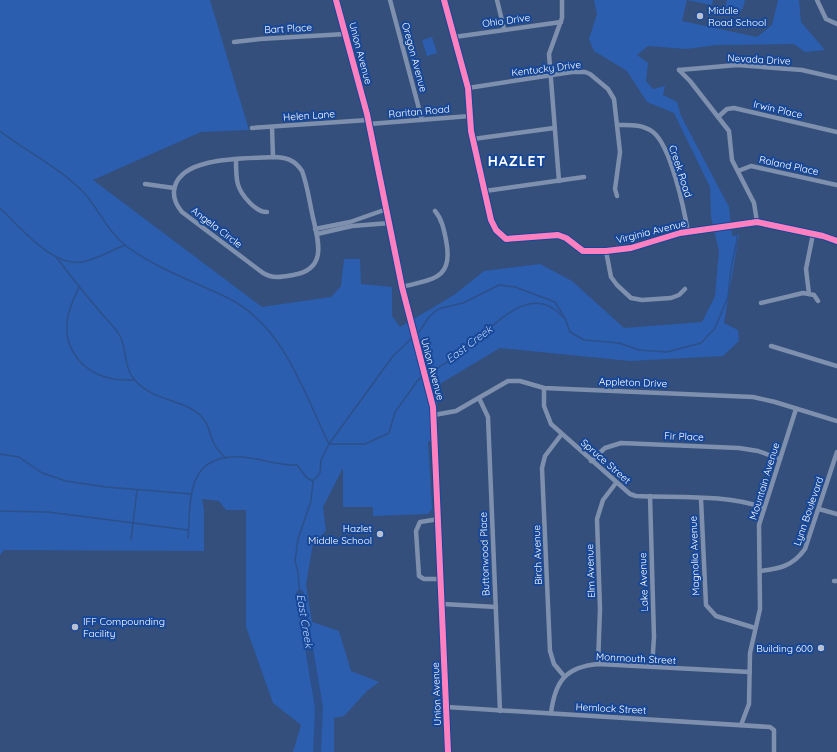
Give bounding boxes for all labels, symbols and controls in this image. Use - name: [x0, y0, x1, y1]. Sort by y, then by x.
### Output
- place label: Middle Road School: [708, 4, 766, 29]
- street label: Ohio Drive: [481, 11, 531, 30]
- marker: Middle Road School: [695, 11, 705, 21]
- street label: Bart Place: [264, 21, 313, 36]
- street label: Union Avenue: [346, 21, 375, 86]
- street label: Oregon Avenue: [399, 21, 430, 94]
- street label: Nevada Drive: [727, 51, 791, 68]
- street label: Kentucky Drive: [510, 58, 582, 79]
- street label: Irwin Place: [752, 98, 804, 122]
- street label: Raritan Road: [388, 102, 450, 121]
- street label: Helen Lane: [283, 107, 336, 124]
- street label: Creek Road: [666, 143, 695, 199]
- district label: HAZLET: [488, 152, 546, 170]
- street label: Roland Place: [758, 153, 820, 178]
- street label: Angela Circle: [189, 204, 245, 251]
- street label: Virginia Avenue: [615, 216, 688, 246]
- water label: East Creek: [443, 321, 496, 366]
- street label: Union Avenue: [418, 337, 447, 402]
- street label: Appleton Drive: [599, 375, 668, 390]
- street label: Fir Place: [664, 429, 704, 444]
- street label: Spruce Street: [578, 436, 634, 487]
- street label: Mountain Avenue: [747, 441, 783, 521]
- street label: Lynn Boulevard: [791, 475, 826, 547]
- street label: Buttonwood Place: [477, 511, 492, 596]
- street label: Magnolia Avenue: [687, 516, 702, 596]
- place label: Hazlet Middle School: [308, 522, 373, 547]
- street label: Birch Avenue: [530, 524, 545, 585]
- marker: Hazlet Middle School: [375, 529, 385, 539]
- street label: Elm Avenue: [583, 543, 598, 598]
- street label: Lake Avenue: [636, 552, 651, 612]
- water label: East Creek: [294, 593, 316, 650]
- place label: IFF Compounding Facility: [83, 615, 165, 640]
- marker: IFF Compounding Facility: [70, 622, 80, 632]
- place label: Building 600: [756, 642, 813, 655]
- marker: Building 600: [816, 643, 826, 653]
- street label: Monmouth Street: [596, 650, 677, 667]
- street label: Union Avenue: [429, 662, 444, 726]
- street label: Hemlock Street: [575, 700, 647, 717]

